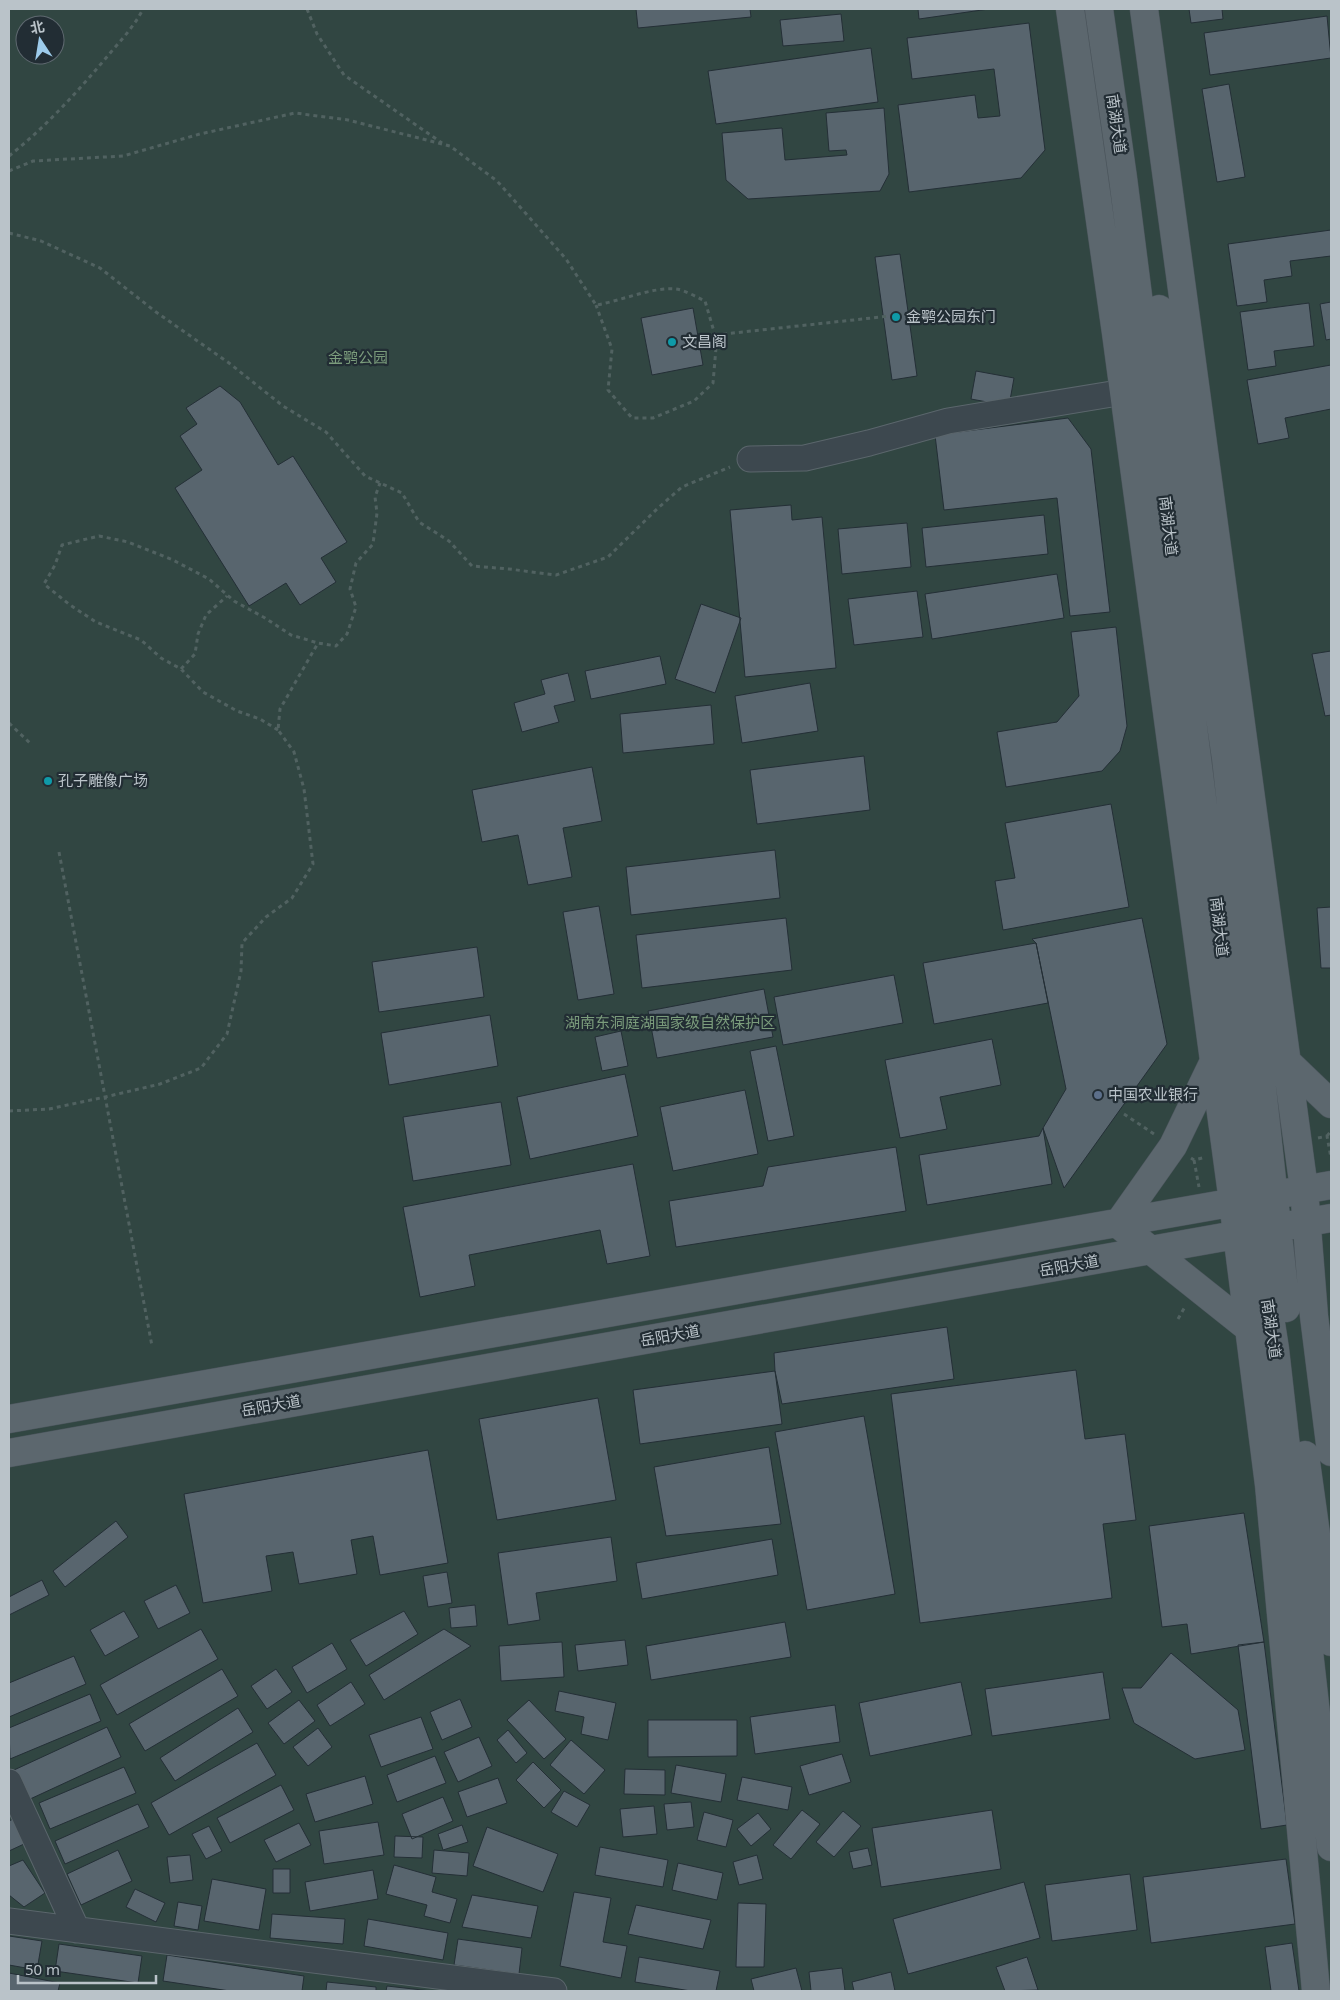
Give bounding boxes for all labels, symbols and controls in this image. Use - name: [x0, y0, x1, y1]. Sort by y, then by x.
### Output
- north arrow: [15, 15, 65, 65]
- text: 北: [28, 16, 46, 38]
- street label: 南湖大道: [1103, 93, 1131, 155]
- place label: 金鹗公园东门: [906, 306, 996, 326]
- marker: 金鹗公园东门: [890, 311, 902, 323]
- place label: 文昌阁: [682, 331, 727, 351]
- marker: 文昌阁: [666, 336, 678, 348]
- park label: 金鹗公园: [328, 347, 388, 367]
- street label: 南湖大道: [1155, 495, 1183, 557]
- place label: 孔子雕像广场: [58, 770, 148, 790]
- marker: 孔子雕像广场: [42, 775, 54, 787]
- street label: 南湖大道: [1206, 896, 1234, 958]
- park label: 湖南东洞庭湖国家级自然保护区: [565, 1012, 775, 1032]
- place label: 中国农业银行: [1108, 1084, 1198, 1104]
- marker: 中国农业银行: [1092, 1089, 1104, 1101]
- street label: 岳阳大道: [1038, 1250, 1100, 1280]
- street label: 南湖大道: [1258, 1298, 1286, 1360]
- street label: 岳阳大道: [639, 1320, 701, 1350]
- street label: 岳阳大道: [240, 1390, 302, 1420]
- scale bar: [18, 1952, 155, 1984]
- text: 50 m: [25, 1959, 60, 1979]

